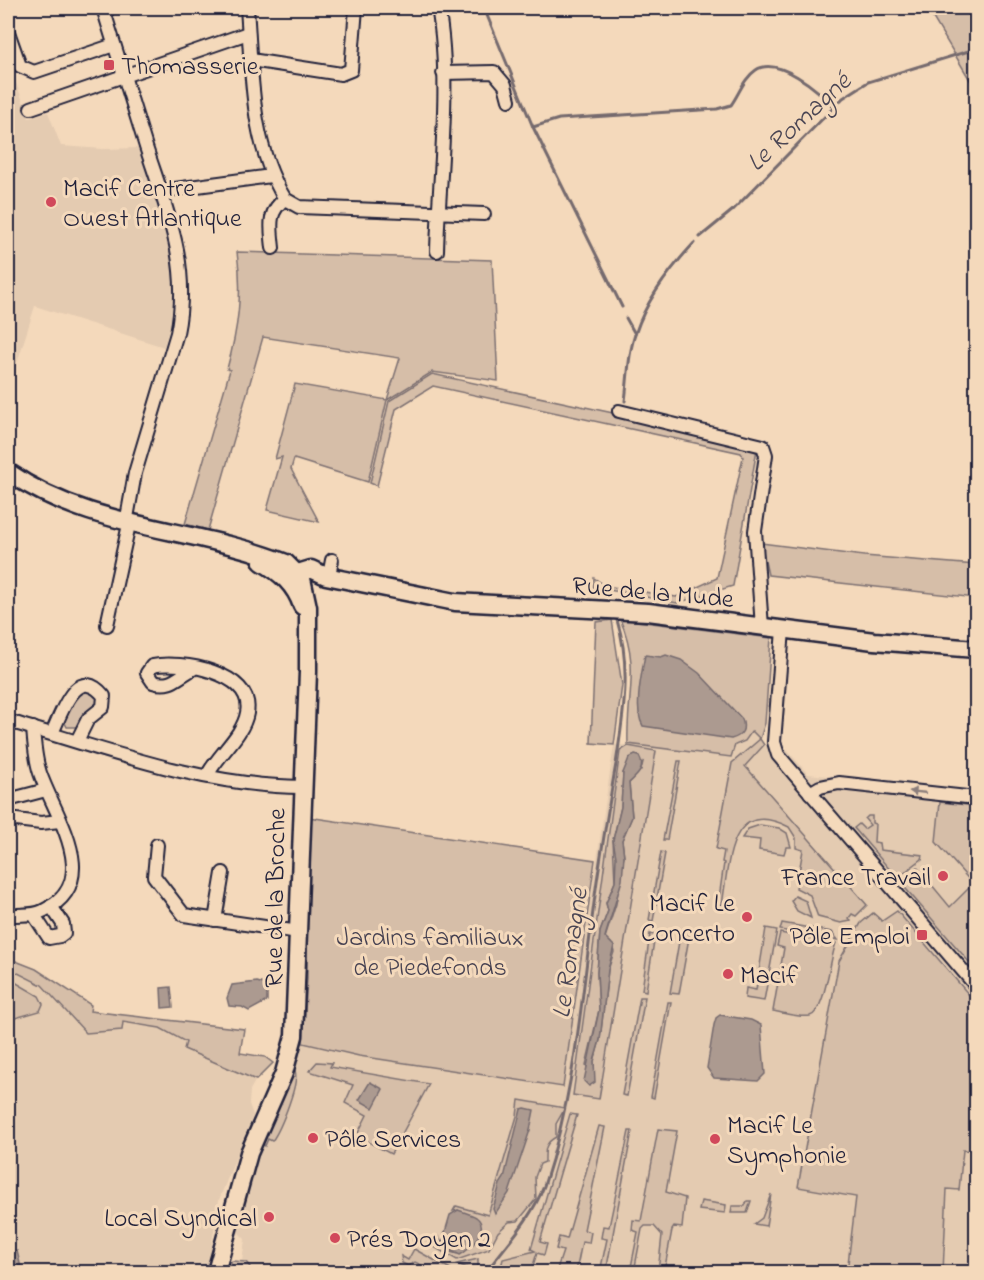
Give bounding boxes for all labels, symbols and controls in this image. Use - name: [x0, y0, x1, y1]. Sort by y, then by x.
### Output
- place label: Thomasserie: [121, 49, 259, 87]
- marker: Thomasserie: [102, 58, 116, 72]
- water label: Le Romagné: [739, 63, 863, 182]
- place label: Macif Centre Ouest Atlantique: [63, 171, 242, 239]
- marker: Macif Centre Ouest Atlantique: [44, 195, 58, 209]
- street label: Rue de la Mude: [570, 568, 735, 620]
- one-way arrow: [909, 787, 928, 797]
- street label: Rue de la Broche: [256, 808, 298, 988]
- place label: France Travail: [780, 860, 931, 898]
- marker: France Travail: [936, 869, 950, 883]
- water label: Le Romagné: [543, 884, 601, 1021]
- place label: Macif Le Concerto: [641, 886, 735, 954]
- marker: Macif Le Concerto: [740, 910, 754, 924]
- place label: Pôle Emploi: [789, 919, 910, 957]
- park label: Jardins familiaux de Piedefonds: [336, 920, 524, 988]
- marker: Pôle Emploi: [915, 928, 929, 942]
- place label: Macif: [740, 958, 799, 996]
- marker: Macif: [721, 967, 735, 981]
- place label: Macif Le Symphonie: [727, 1108, 847, 1176]
- place label: Pôle Services: [325, 1122, 461, 1160]
- marker: Pôle Services: [306, 1131, 320, 1145]
- marker: Macif Le Symphonie: [708, 1132, 722, 1146]
- place label: Local Syndical: [104, 1201, 257, 1239]
- marker: Local Syndical: [262, 1210, 276, 1224]
- place label: Prés Doyen 2: [347, 1222, 491, 1260]
- marker: Prés Doyen 2: [328, 1231, 342, 1245]

